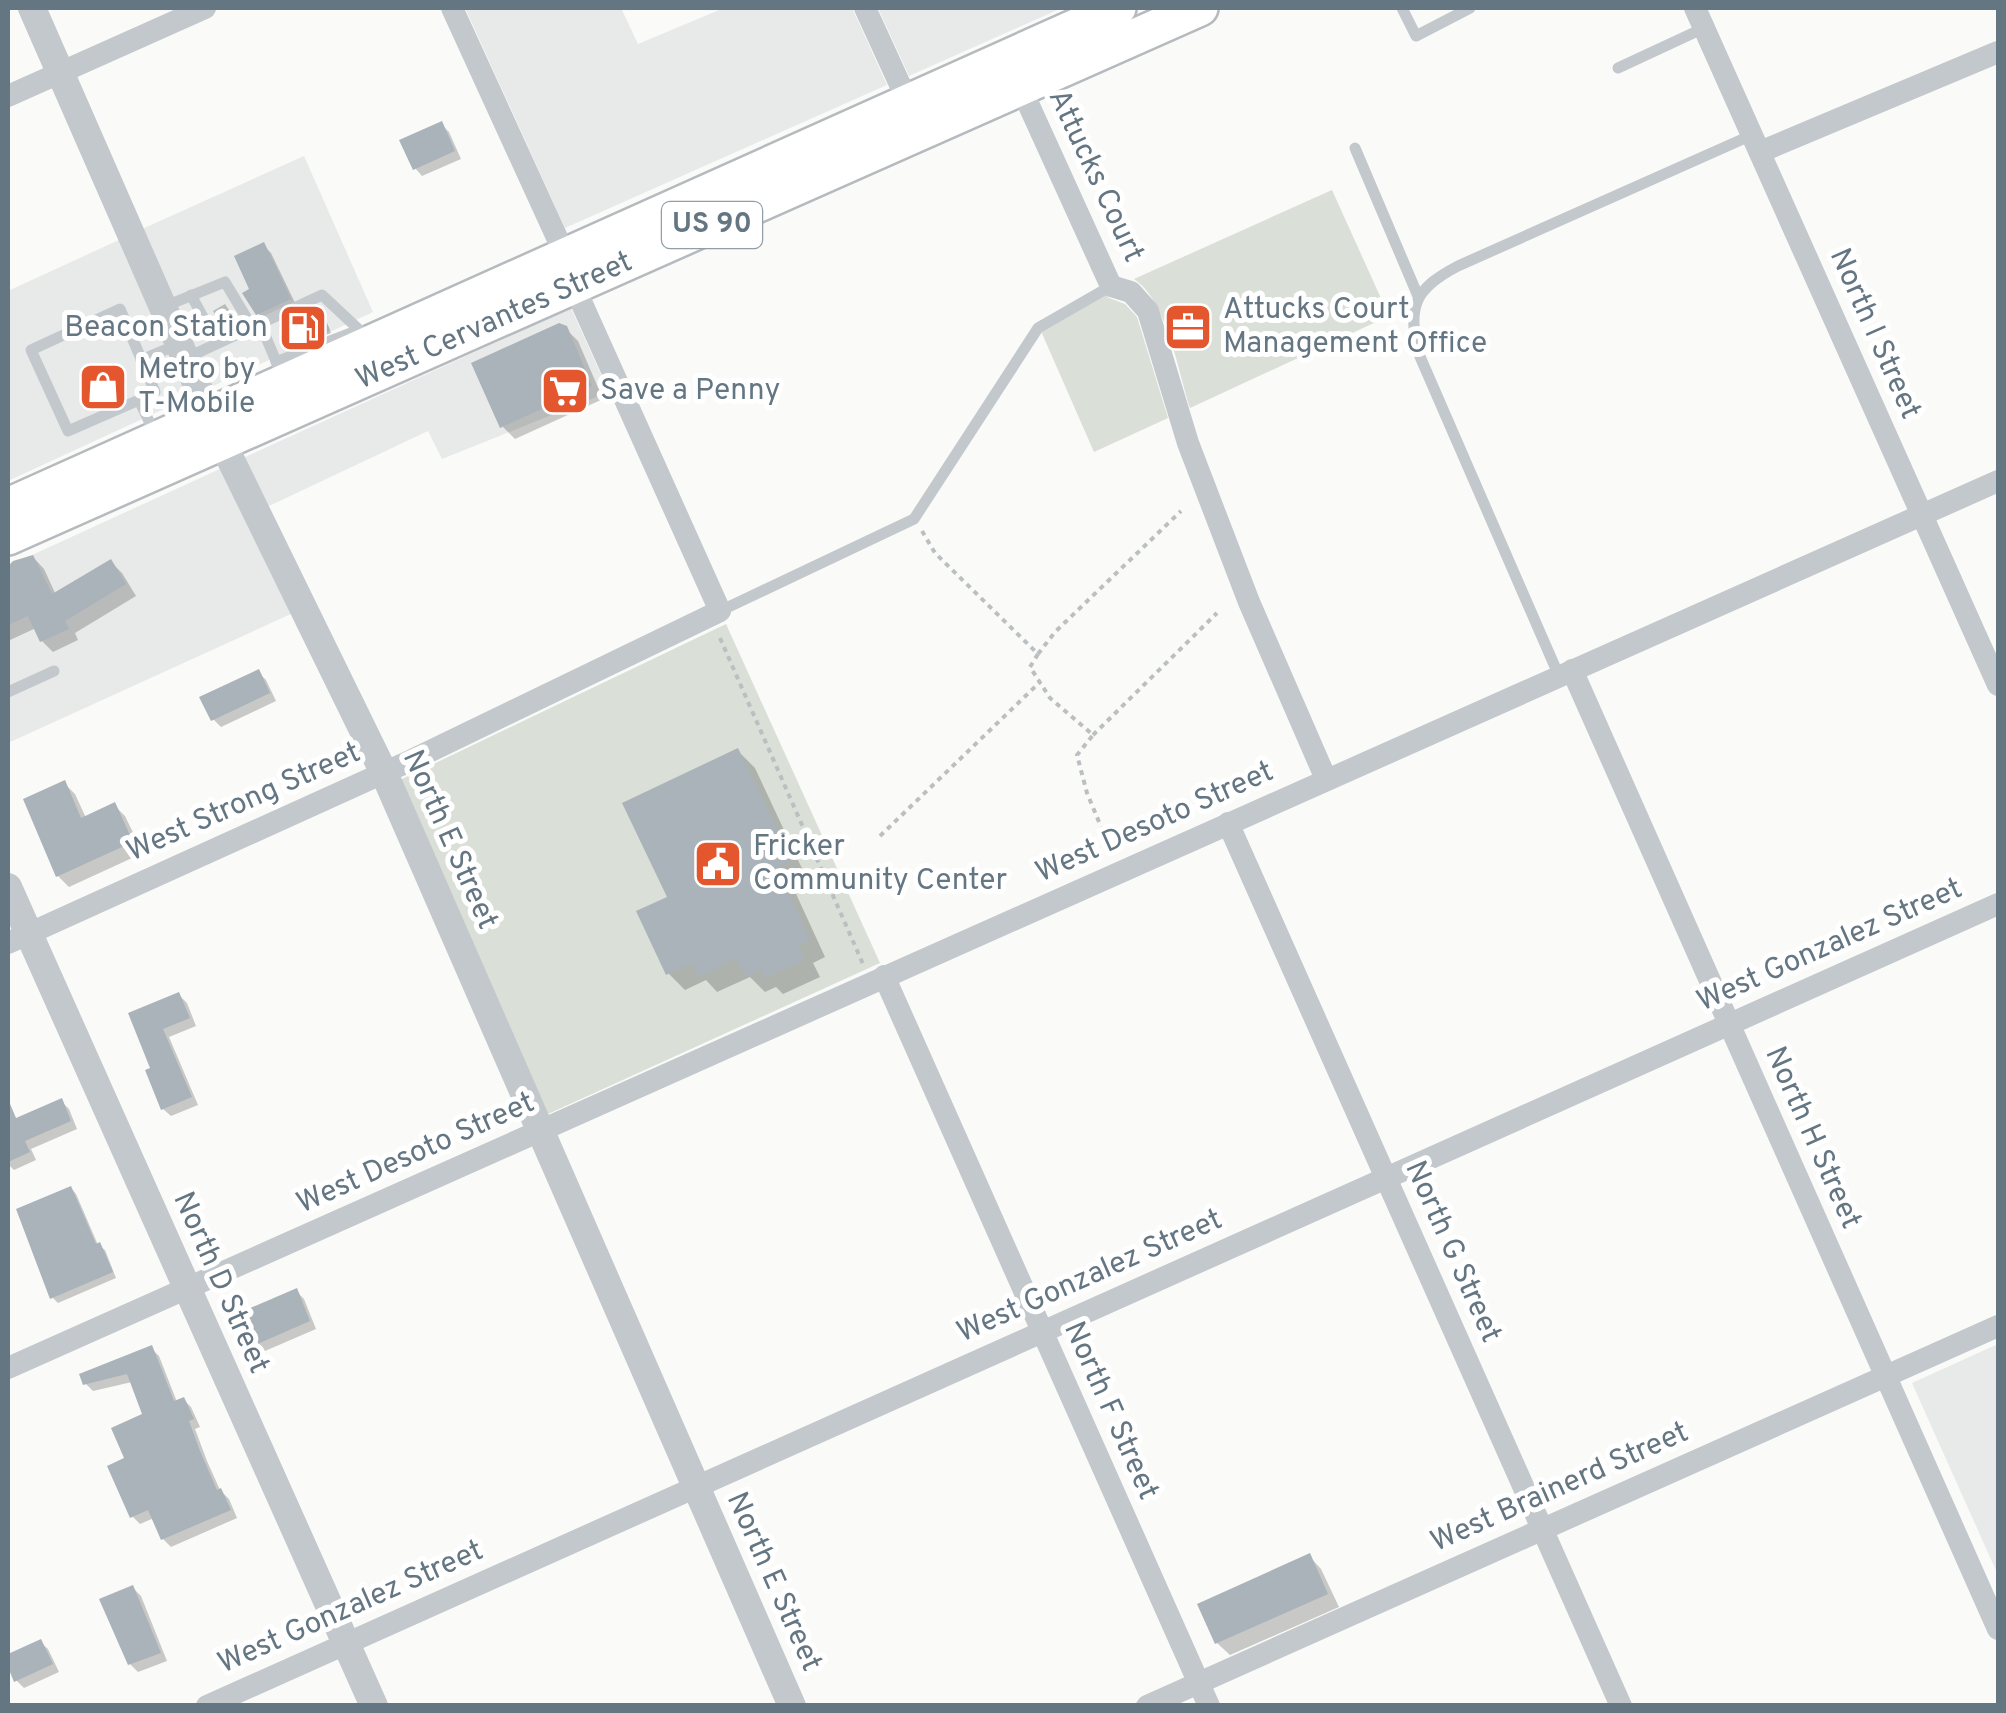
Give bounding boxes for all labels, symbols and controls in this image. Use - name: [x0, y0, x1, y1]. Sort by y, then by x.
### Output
- street label: Attucks Court: [1039, 84, 1151, 268]
- road number: US 90: [662, 202, 762, 248]
- street label: North I Street: [1820, 243, 1928, 425]
- street label: West Cervantes Street: [350, 244, 638, 399]
- place label: Attucks Court Management Office: [1223, 292, 1487, 363]
- office icon: Attucks Court Management Office: [1162, 301, 1214, 353]
- fuel station icon: Beacon Station: [277, 302, 329, 354]
- place label: Beacon Station: [64, 310, 268, 347]
- place label: Metro by T-Mobile: [138, 352, 255, 423]
- shop icon: Metro by T-Mobile: [77, 361, 129, 413]
- supermarket icon: Save a Penny: [539, 365, 591, 417]
- place label: Save a Penny: [600, 373, 780, 410]
- street label: West Strong Street: [121, 735, 367, 871]
- street label: North E Street: [393, 745, 505, 935]
- street label: West Desoto Street: [1030, 754, 1280, 892]
- place label: Fricker Community Center: [753, 829, 1008, 900]
- public building icon: Fricker Community Center: [692, 838, 744, 890]
- street label: West Gonzalez Street: [1692, 871, 1968, 1021]
- street label: North H Street: [1755, 1041, 1869, 1235]
- street label: West Desoto Street: [291, 1085, 541, 1223]
- street label: North G Street: [1395, 1155, 1509, 1349]
- street label: North D Street: [163, 1186, 277, 1380]
- street label: West Gonzalez Street: [952, 1202, 1228, 1352]
- street label: North F Street: [1054, 1316, 1166, 1506]
- street label: West Brainerd Street: [1425, 1415, 1695, 1561]
- street label: North E Street: [717, 1487, 829, 1677]
- street label: West Gonzalez Street: [213, 1533, 489, 1683]

